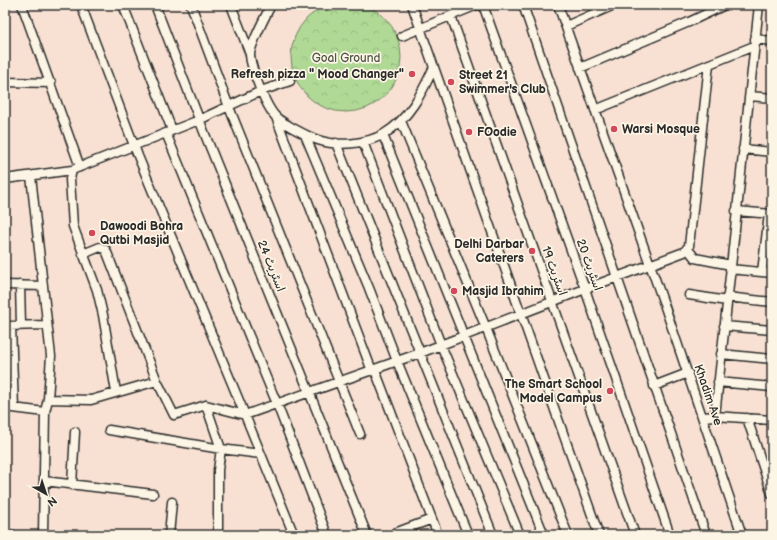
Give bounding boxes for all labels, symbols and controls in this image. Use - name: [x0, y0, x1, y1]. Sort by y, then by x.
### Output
- park label: Goal Ground: [312, 51, 380, 66]
- place label: Refresh pizza " Mood Changer": [231, 67, 404, 82]
- place label: Street 21 Swimmer's Club: [459, 68, 546, 97]
- marker: Refresh pizza " Mood Changer": [407, 69, 417, 79]
- marker: Street 21 Swimmer's Club: [446, 77, 456, 87]
- place label: Warsi Mosque: [622, 122, 700, 137]
- marker: Warsi Mosque: [609, 124, 619, 134]
- place label: FOodie: [477, 125, 517, 140]
- marker: FOodie: [464, 127, 474, 137]
- place label: Dawoodi Bohra Qutbi Masjid: [100, 219, 183, 248]
- marker: Dawoodi Bohra Qutbi Masjid: [87, 228, 97, 238]
- place label: Delhi Darbar Caterers: [454, 237, 524, 266]
- street label: اسٹریٹ 20: [573, 237, 605, 293]
- street label: اسٹریٹ 24: [254, 238, 288, 294]
- street label: اسٹریٹ 19: [538, 244, 570, 298]
- marker: Delhi Darbar Caterers: [527, 246, 537, 256]
- place label: Masjid Ibrahim: [462, 284, 544, 299]
- marker: Masjid Ibrahim: [449, 286, 459, 296]
- street label: Khadim Ave: [691, 362, 725, 428]
- place label: The Smart School Model Campus: [505, 377, 602, 406]
- marker: The Smart School Model Campus: [605, 386, 615, 396]
- north arrow: [26, 474, 66, 514]
- text: N: [45, 494, 59, 509]

